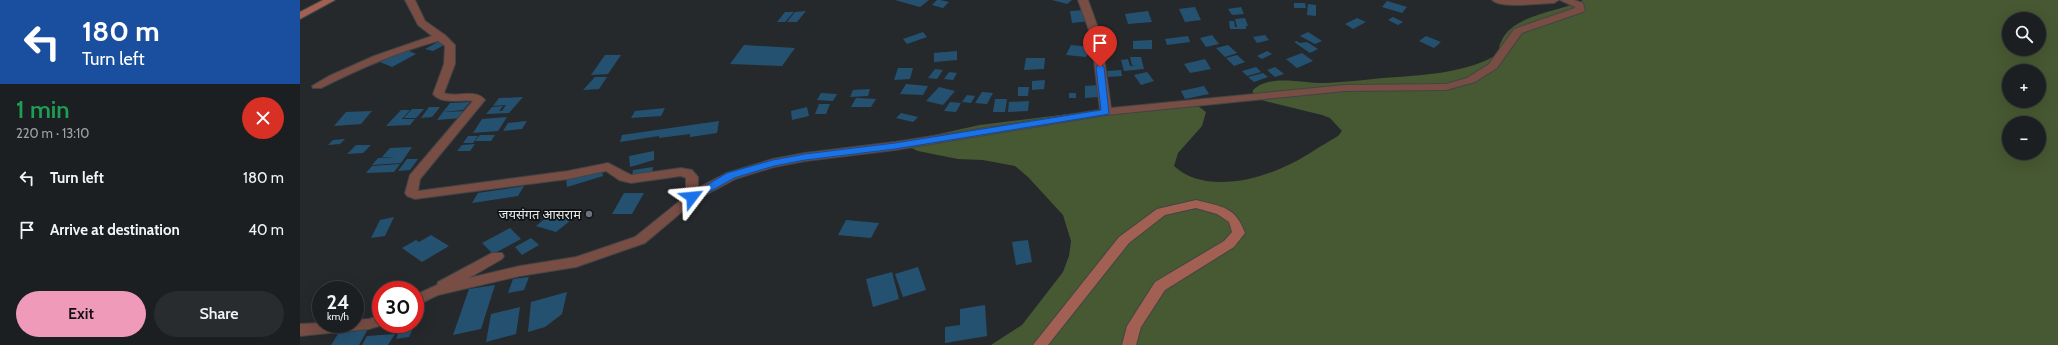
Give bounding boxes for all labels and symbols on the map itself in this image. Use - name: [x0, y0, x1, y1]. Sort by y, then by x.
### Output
- pin: [1083, 26, 1117, 67]
- position arrow: [671, 176, 713, 218]
- place label: जयसंगत आसराम: [499, 206, 581, 222]
- marker: जयसंगत आसराम: [584, 209, 594, 219]
- speed limit sign: 30: [372, 281, 424, 333]

